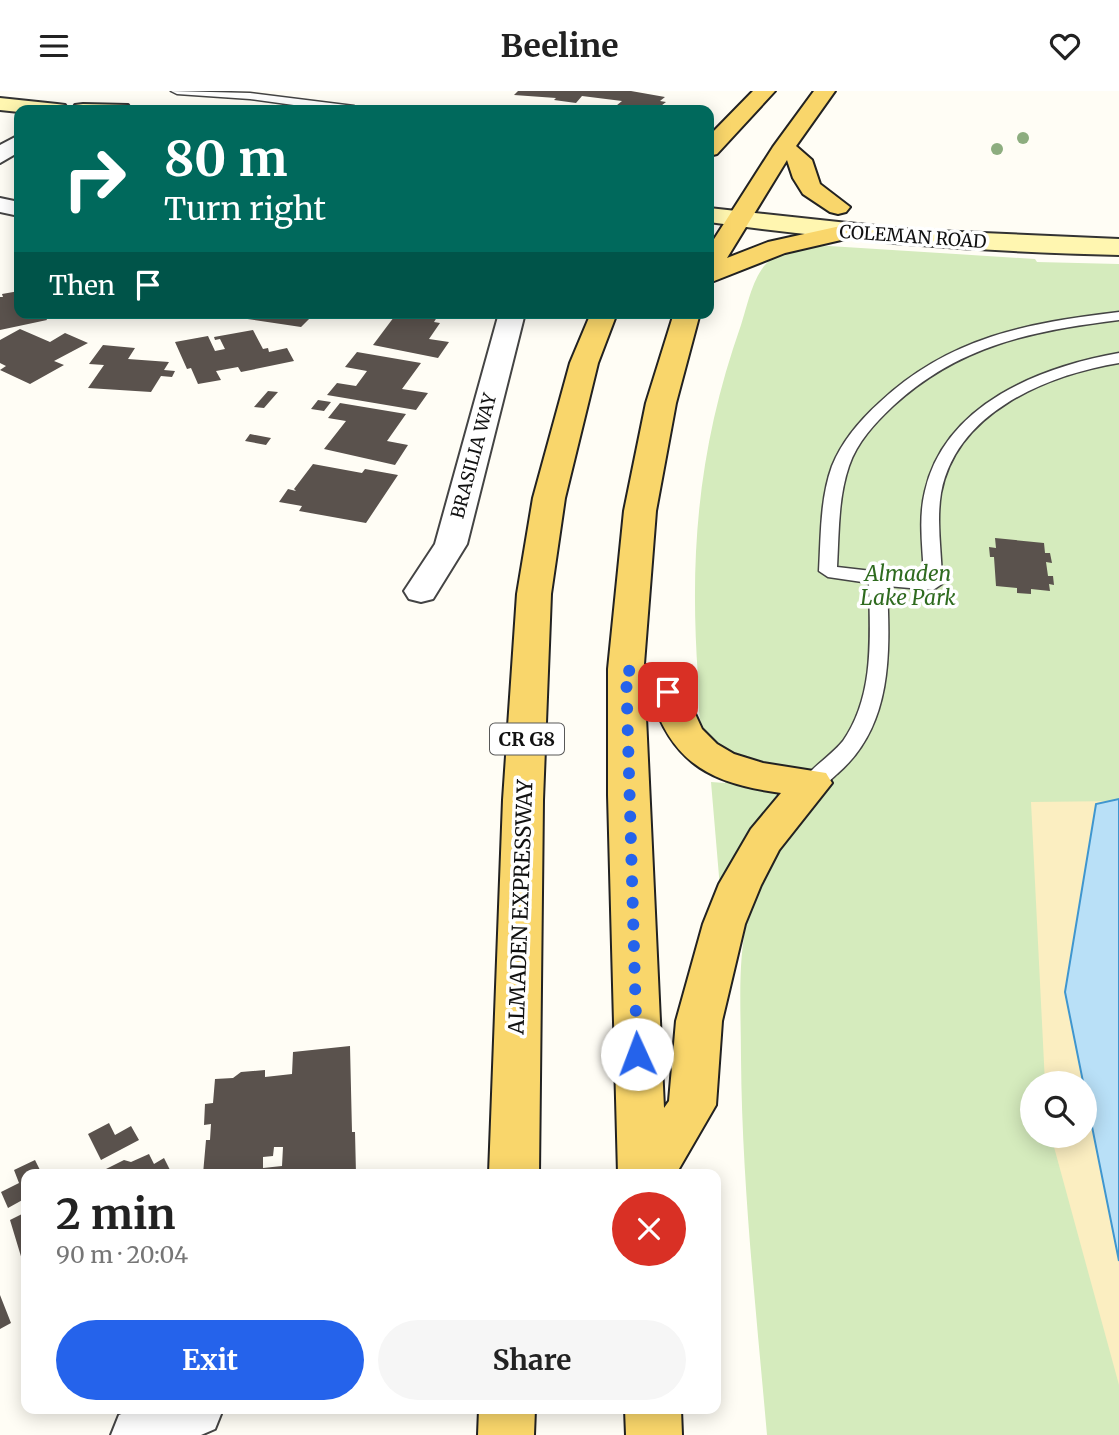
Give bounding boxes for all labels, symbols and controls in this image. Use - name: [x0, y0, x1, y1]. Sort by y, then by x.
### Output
- text: Beeline: [500, 26, 619, 66]
- icon: menu: [35, 27, 73, 65]
- icon: heart: [1046, 27, 1084, 65]
- text: 80 m: [164, 128, 287, 189]
- icon: right: [49, 133, 140, 224]
- text: Turn right: [164, 189, 326, 229]
- street label: COLEMAN ROAD: [839, 220, 987, 253]
- icon: arrive: [129, 266, 167, 304]
- text: Then: [49, 269, 115, 302]
- street label: BRASILIA WAY: [446, 390, 501, 521]
- park label: Almaden Lake Park: [860, 560, 956, 611]
- pin: [638, 662, 698, 722]
- icon: arrive: [649, 673, 687, 711]
- road number: CR G8: [490, 723, 564, 755]
- street label: ALMADEN EXPRESSWAY: [503, 779, 538, 1036]
- position arrow: [600, 1017, 674, 1091]
- map controls: [1020, 1071, 1097, 1148]
- button: search: [1020, 1071, 1097, 1148]
- text: 2 min: [56, 1188, 176, 1240]
- button: close: [612, 1192, 686, 1266]
- text: 90 m · 20:04: [56, 1240, 188, 1269]
- button: Exit: [56, 1320, 364, 1400]
- button: Share: [378, 1320, 686, 1400]

